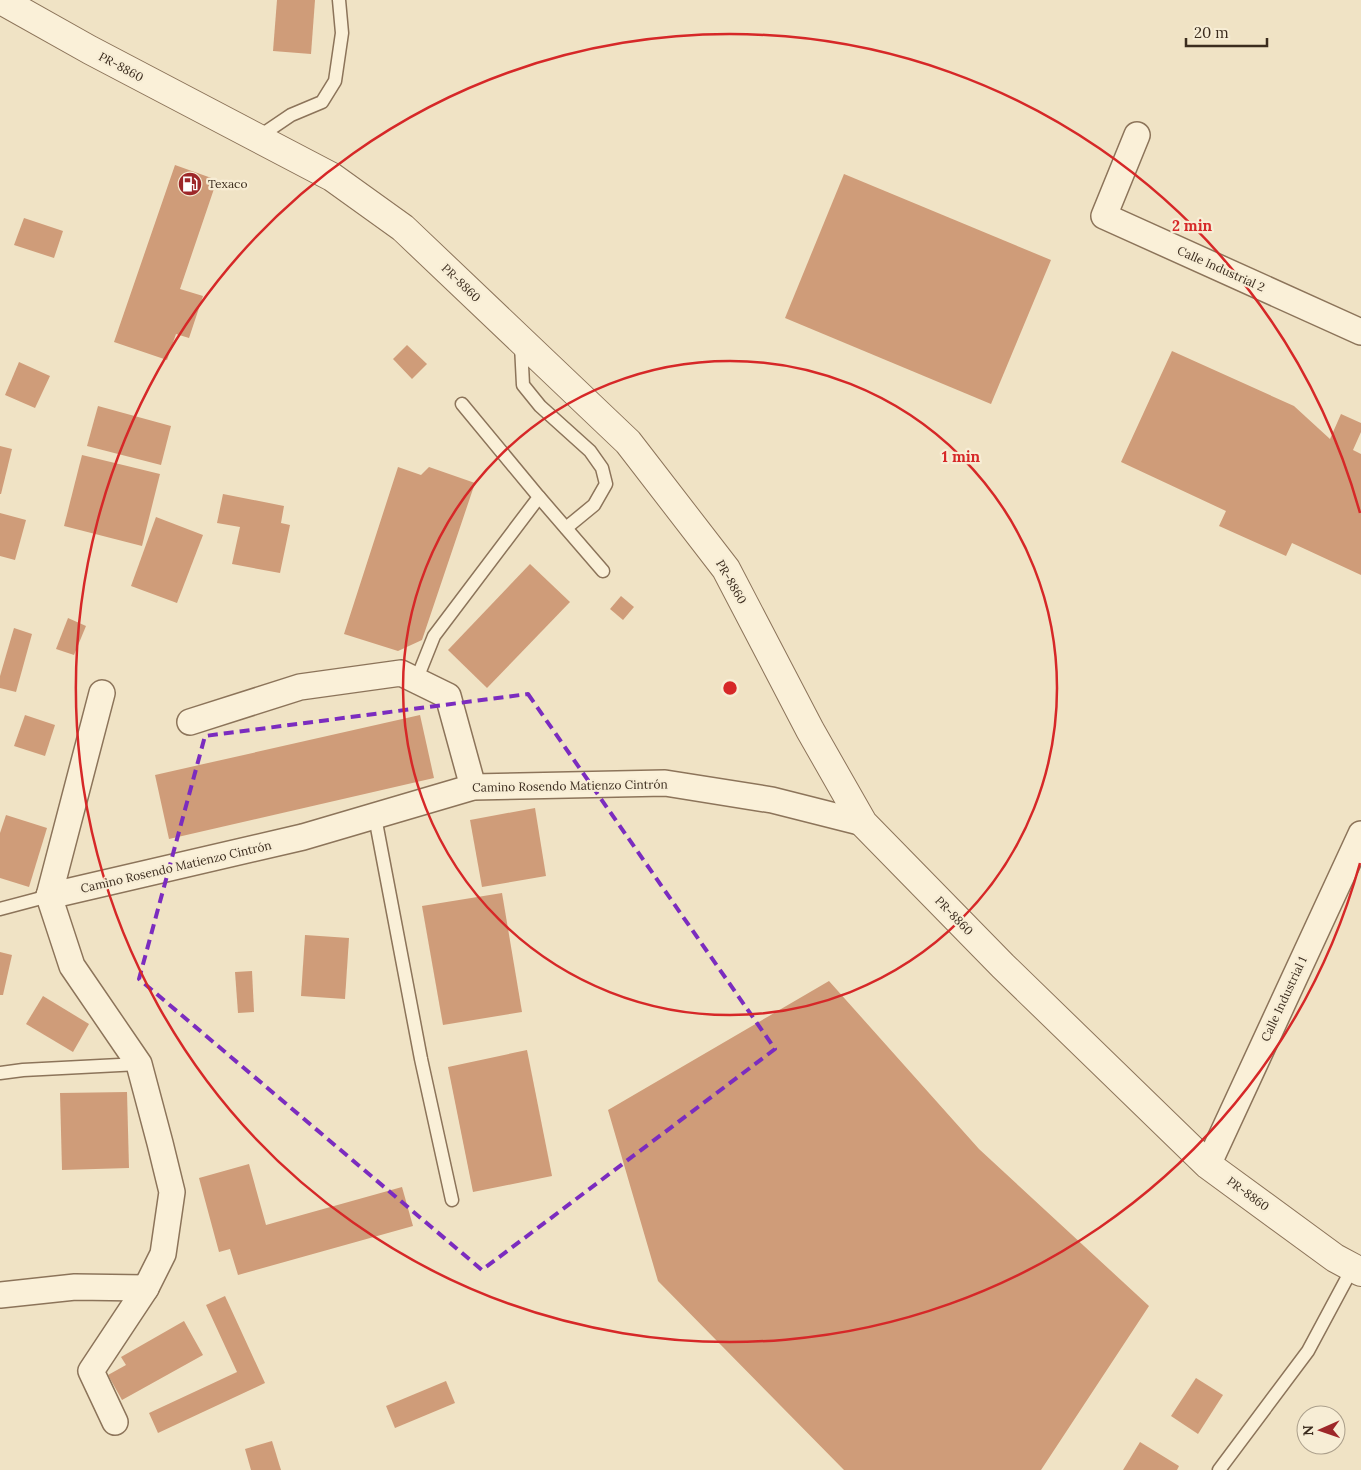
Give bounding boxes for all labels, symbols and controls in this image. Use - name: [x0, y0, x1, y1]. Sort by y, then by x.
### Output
- scale bar: [1186, 15, 1267, 47]
- text: 20 m: [1194, 23, 1229, 42]
- street label: PR-8860: [96, 49, 146, 85]
- fuel station icon: Texaco: [177, 171, 203, 197]
- place label: Texaco: [208, 176, 247, 191]
- text: 2 min: [1172, 216, 1213, 235]
- street label: Calle Industrial 2: [1175, 243, 1267, 295]
- street label: PR-8860: [439, 260, 484, 305]
- text: 1 min: [942, 447, 981, 466]
- street label: PR-8860: [713, 557, 750, 607]
- centre of rings: [721, 679, 739, 697]
- street label: Camino Rosendo Matienzo Cintrón: [472, 776, 668, 795]
- street label: Camino Rosendo Matienzo Cintrón: [79, 837, 273, 896]
- street label: PR-8860: [932, 893, 977, 938]
- street label: Calle Industrial 1: [1257, 954, 1310, 1044]
- street label: PR-8860: [1224, 1173, 1272, 1214]
- north arrow: [1296, 1405, 1346, 1455]
- text: N: [1299, 1425, 1317, 1436]

